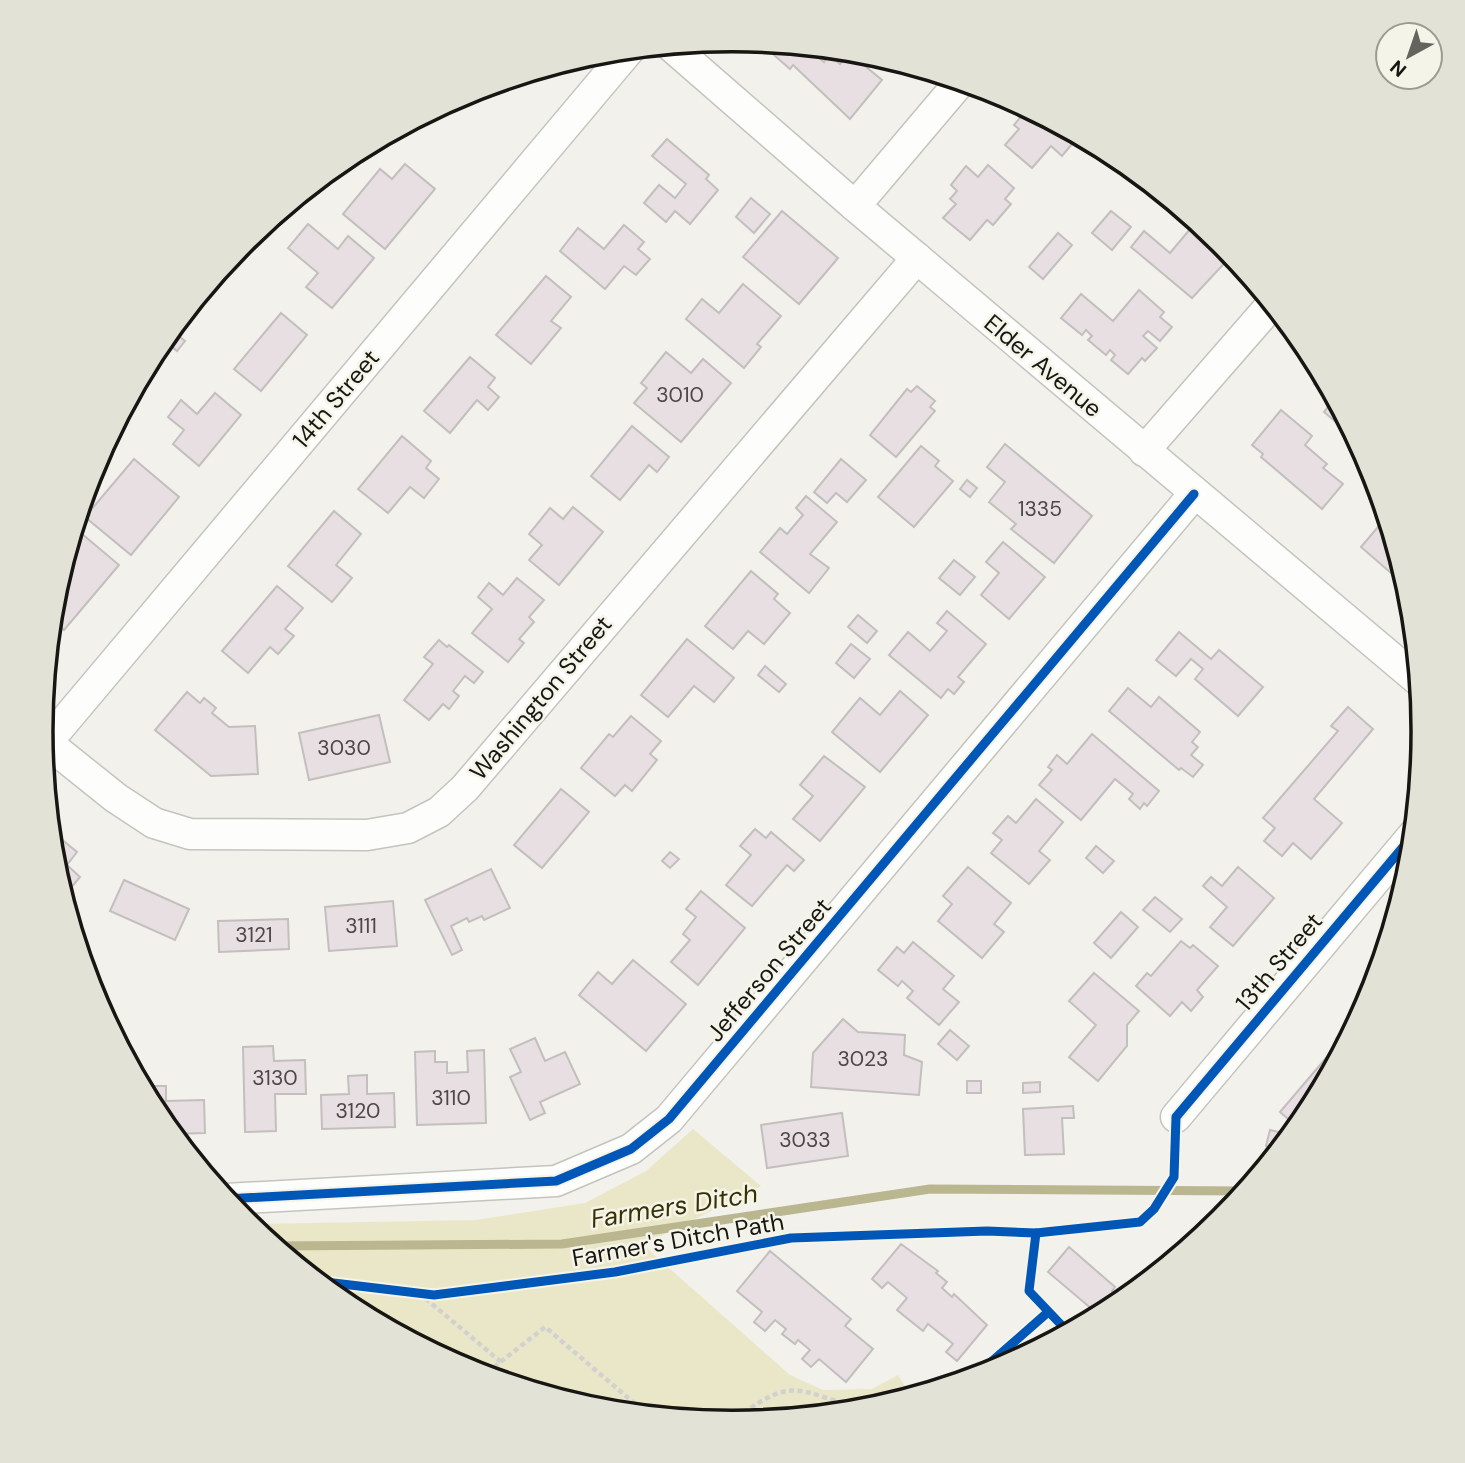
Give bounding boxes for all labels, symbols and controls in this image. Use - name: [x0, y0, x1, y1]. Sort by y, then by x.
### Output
- north arrow: [1374, 21, 1444, 91]
- text: N: [1385, 55, 1412, 83]
- street label: Elder Avenue: [978, 307, 1109, 424]
- street label: 14th Street: [285, 343, 386, 454]
- house number: 3010: [656, 381, 704, 409]
- house number: 1335: [1018, 495, 1062, 523]
- street label: Washington Street: [463, 609, 618, 786]
- house number: 3030: [317, 734, 371, 762]
- street label: Jefferson Street: [699, 891, 838, 1048]
- street label: 13th Street: [1228, 906, 1329, 1017]
- house number: 3111: [345, 912, 377, 940]
- house number: 3121: [235, 921, 273, 949]
- house number: 3023: [837, 1045, 889, 1073]
- house number: 3130: [252, 1064, 298, 1092]
- house number: 3110: [431, 1084, 471, 1112]
- house number: 3120: [336, 1097, 380, 1125]
- house number: 3033: [779, 1126, 831, 1154]
- water label: Farmers Ditch: [588, 1176, 760, 1236]
- street label: Farmer's Ditch Path: [570, 1206, 786, 1273]

